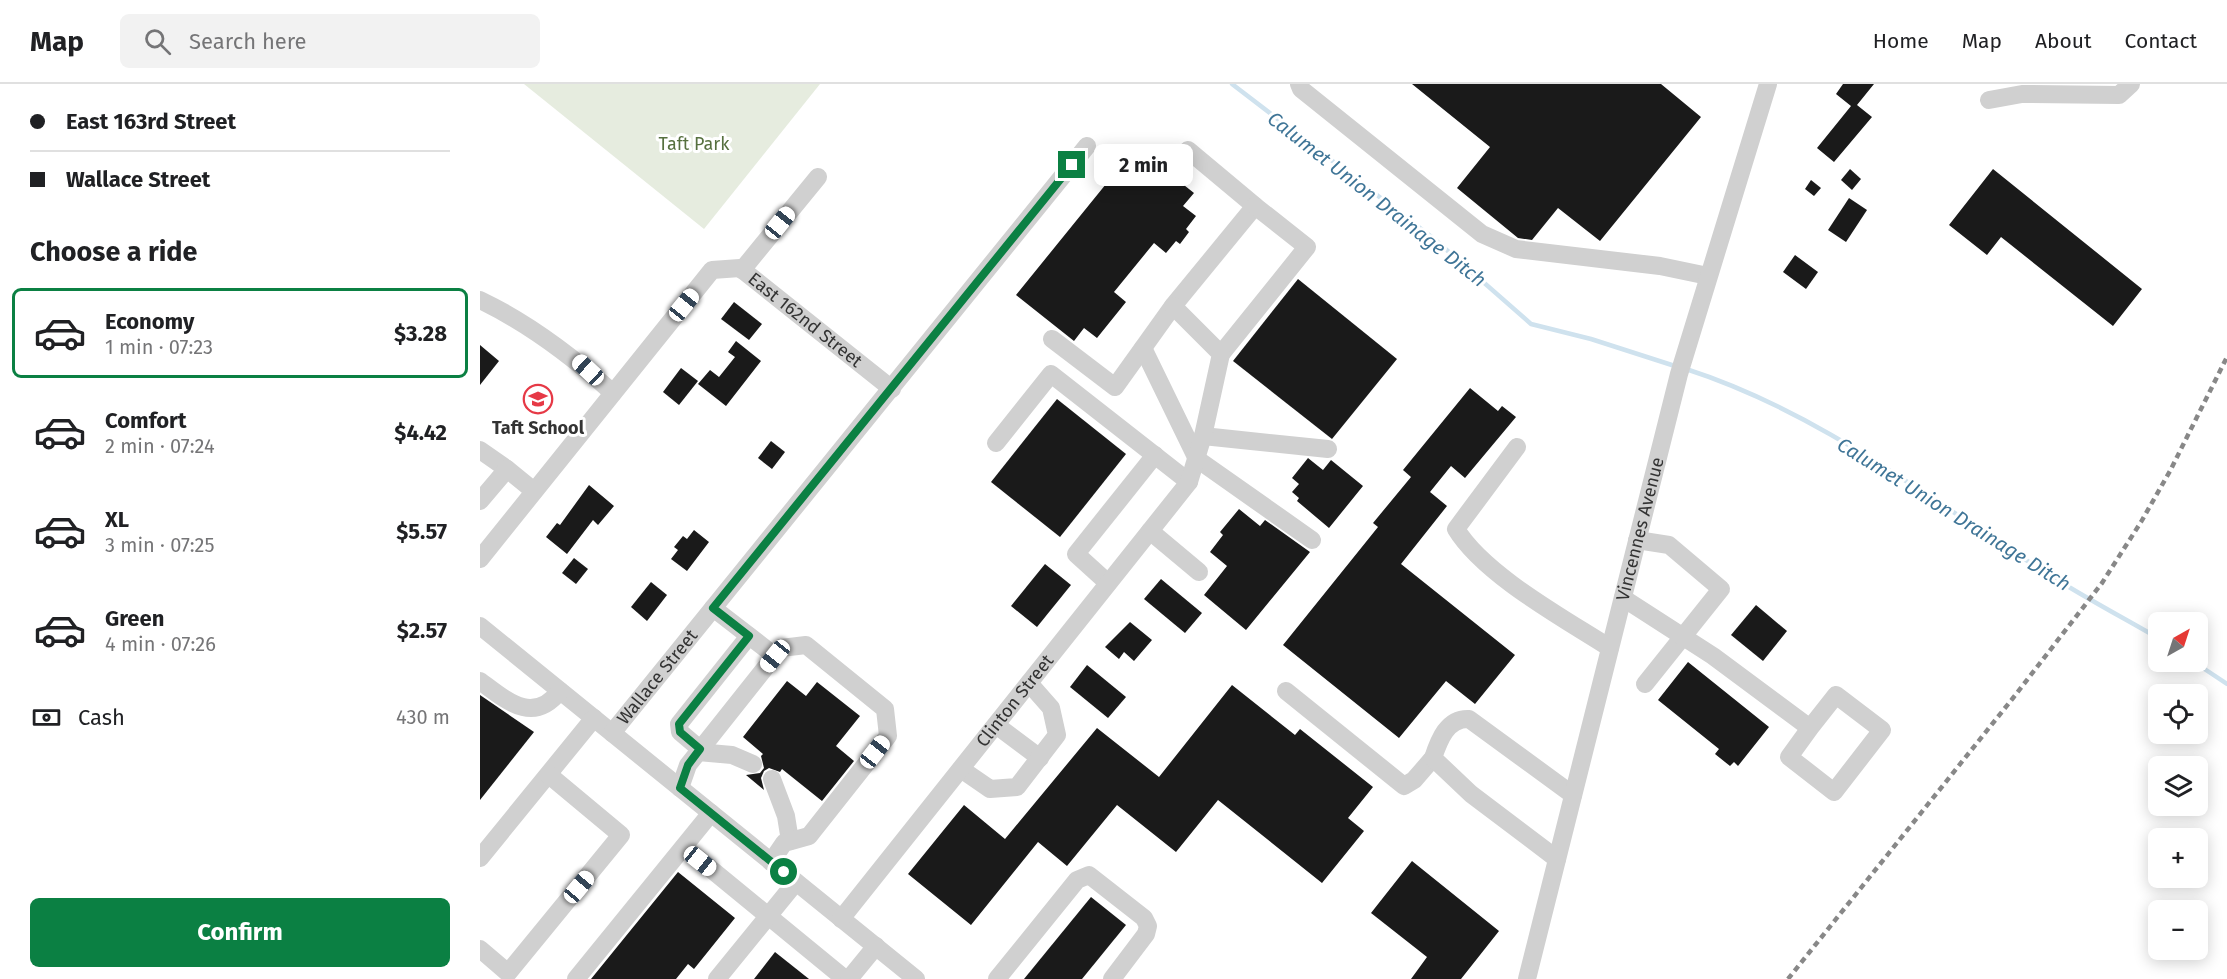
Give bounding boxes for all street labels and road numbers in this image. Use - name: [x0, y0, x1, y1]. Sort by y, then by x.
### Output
- street label: East 162nd Street: [744, 268, 867, 372]
- street label: Vincennes Avenue: [1611, 455, 1669, 603]
- street label: Wallace Street: [612, 625, 703, 729]
- street label: Clinton Street: [971, 650, 1059, 751]

